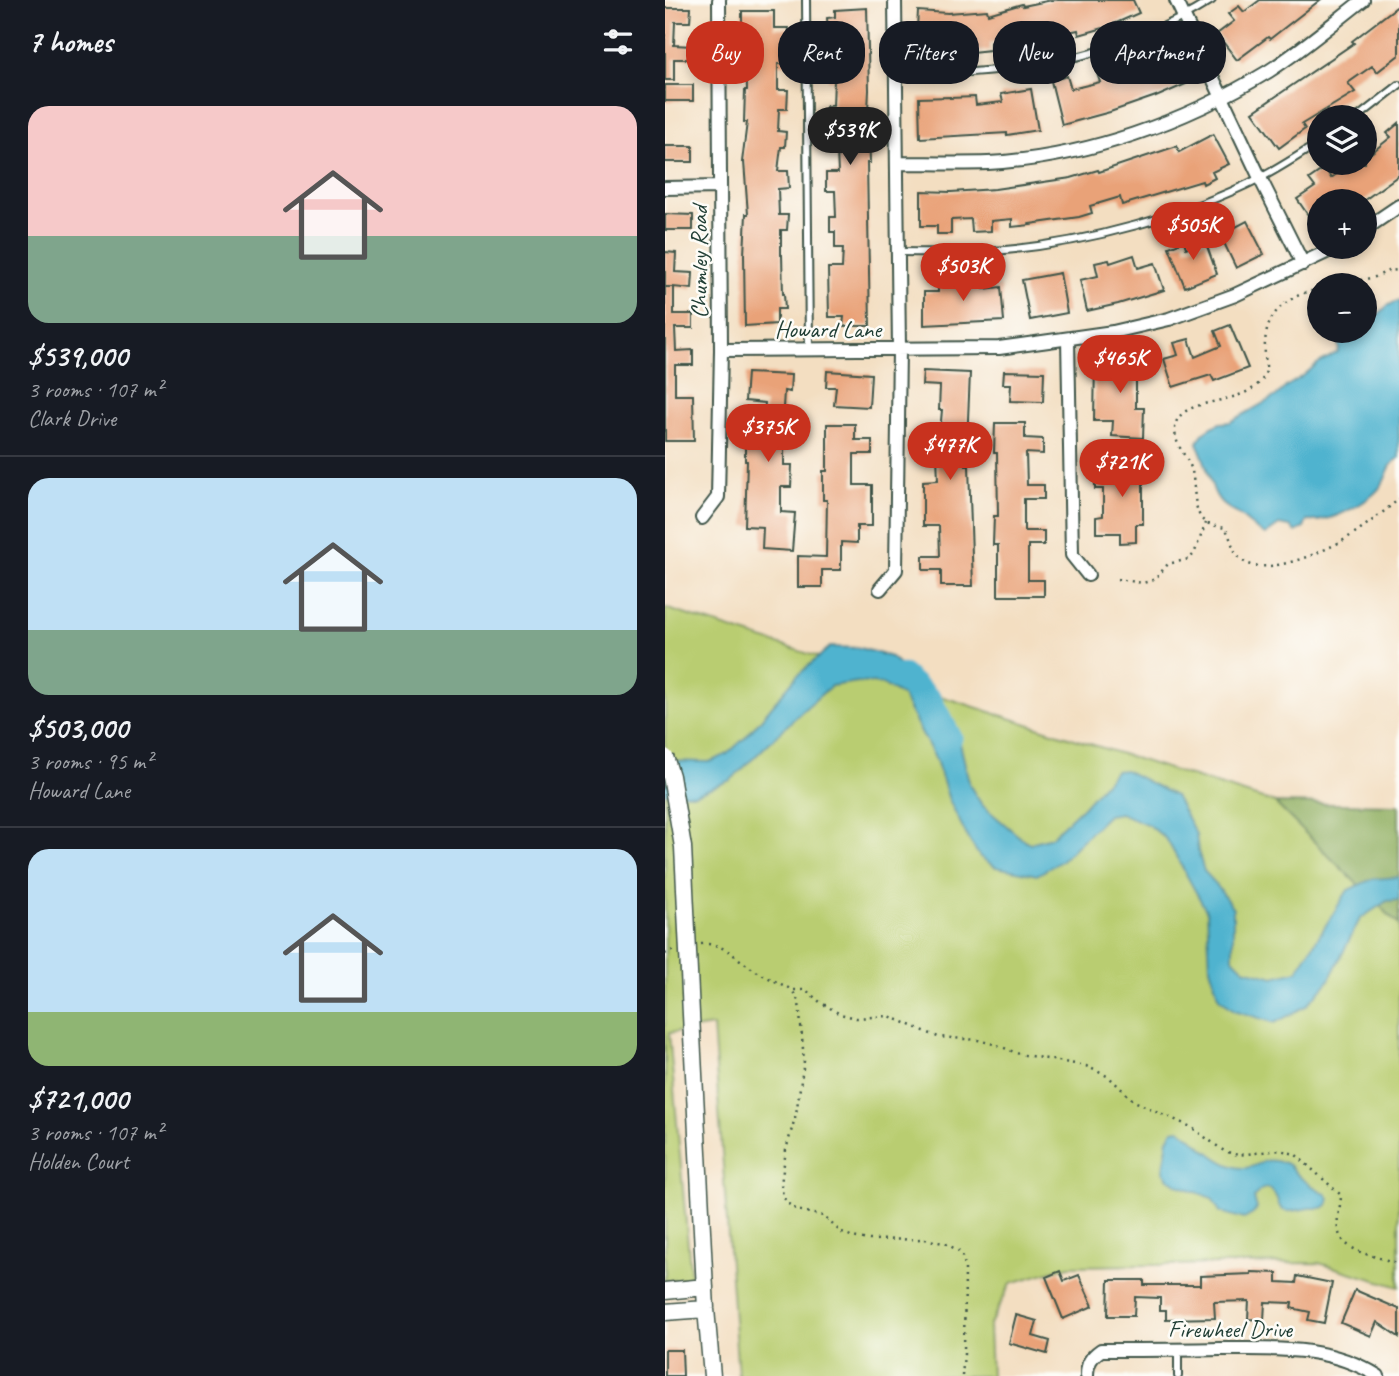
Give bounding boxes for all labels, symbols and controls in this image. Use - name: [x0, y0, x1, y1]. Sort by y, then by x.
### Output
- chip: Buy: [686, 21, 764, 84]
- chip: Rent: [778, 21, 865, 84]
- chip: Filters: [879, 21, 979, 84]
- chip: New: [993, 21, 1076, 84]
- chip: Apartment: [1090, 21, 1226, 84]
- text: 7 homes: [28, 23, 113, 61]
- icon: filters: [599, 23, 637, 61]
- map controls: [1307, 105, 1377, 343]
- button: layers: [1307, 105, 1377, 175]
- pin: $539K: [801, 108, 899, 167]
- text: $539K: [824, 115, 876, 144]
- icon: home: [270, 152, 396, 278]
- button: +: [1307, 189, 1377, 259]
- street label: Chumley Road: [684, 202, 714, 318]
- pin: $505K: [1144, 202, 1242, 262]
- text: $505K: [1167, 210, 1219, 239]
- pin: $503K: [914, 244, 1012, 303]
- text: $503K: [937, 251, 989, 280]
- button: −: [1307, 273, 1377, 343]
- street label: Howard Lane: [775, 314, 883, 344]
- pin: $465K: [1071, 336, 1169, 395]
- text: $539,000: [28, 337, 128, 375]
- text: $465K: [1093, 343, 1147, 372]
- text: 3 rooms · 107 m²: [28, 375, 163, 404]
- text: Clark Drive: [28, 404, 116, 433]
- pin: $375K: [719, 405, 817, 464]
- text: $375K: [742, 412, 794, 441]
- pin: $477K: [901, 422, 999, 482]
- text: $477K: [924, 430, 976, 459]
- pin: $721K: [1073, 440, 1171, 499]
- text: $721K: [1096, 447, 1149, 476]
- icon: home: [270, 524, 396, 650]
- text: $503,000: [28, 709, 128, 747]
- text: 3 rooms · 95 m²: [28, 747, 152, 776]
- text: Howard Lane: [28, 776, 130, 805]
- icon: home: [270, 895, 396, 1021]
- text: $721,000: [28, 1080, 128, 1118]
- text: 3 rooms · 107 m²: [28, 1118, 163, 1147]
- text: Holden Court: [28, 1147, 129, 1176]
- street label: Firewheel Drive: [1168, 1314, 1294, 1344]

